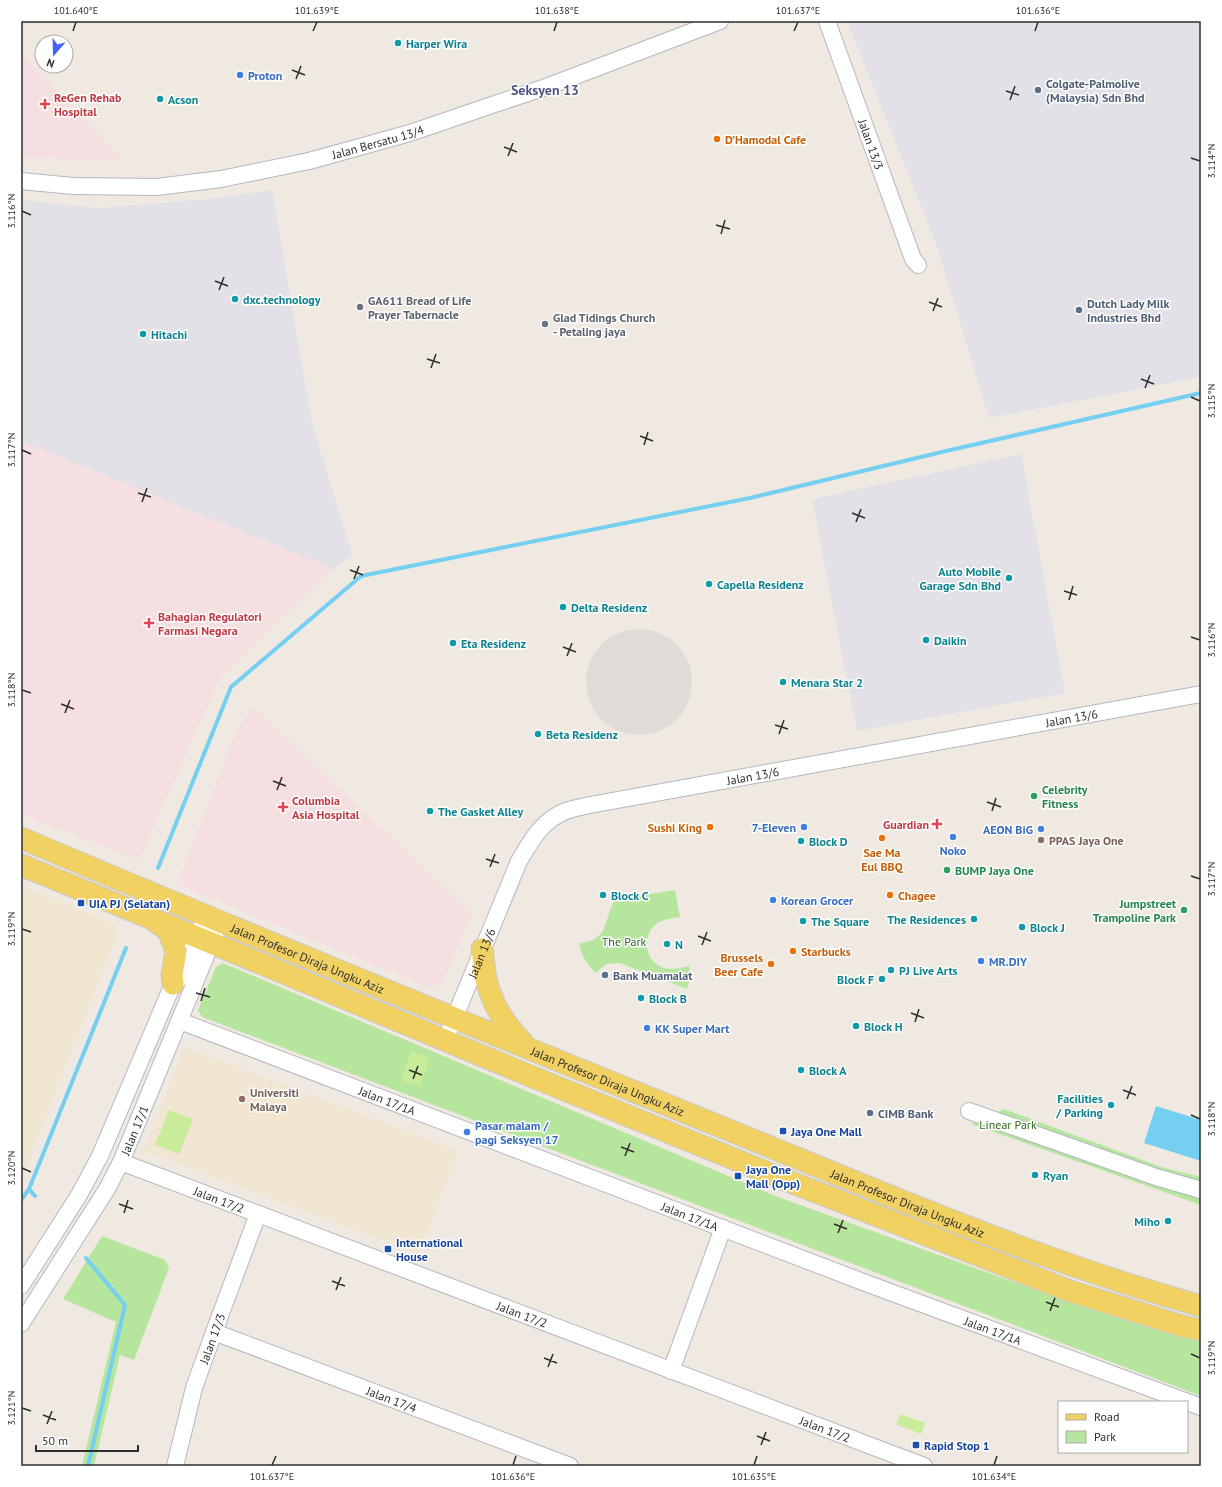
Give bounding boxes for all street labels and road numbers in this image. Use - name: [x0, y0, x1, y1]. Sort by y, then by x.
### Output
- street label: Jalan 13/3: [855, 116, 888, 171]
- street label: Jalan Bersatu 13/4: [329, 121, 426, 162]
- street label: Jalan 13/6: [1043, 705, 1099, 730]
- street label: Jalan 13/6: [725, 763, 780, 788]
- street label: Jalan Profesor Diraja Ungku Aziz: [228, 919, 387, 996]
- street label: Jalan 13/6: [464, 926, 498, 981]
- street label: Jalan Profesor Diraja Ungku Aziz: [528, 1043, 687, 1119]
- street label: Jalan 17/1A: [356, 1082, 418, 1118]
- street label: Jalan 17/1: [117, 1103, 151, 1158]
- street label: Jalan Profesor Diraja Ungku Aziz: [828, 1165, 987, 1240]
- street label: Jalan 17/2: [191, 1182, 246, 1216]
- street label: Jalan 17/1A: [659, 1198, 721, 1234]
- street label: Jalan 17/2: [494, 1297, 549, 1330]
- street label: Jalan 17/3: [195, 1311, 228, 1367]
- street label: Jalan 17/1A: [962, 1312, 1024, 1348]
- street label: Jalan 17/4: [364, 1382, 420, 1415]
- street label: Jalan 17/2: [797, 1412, 852, 1445]

